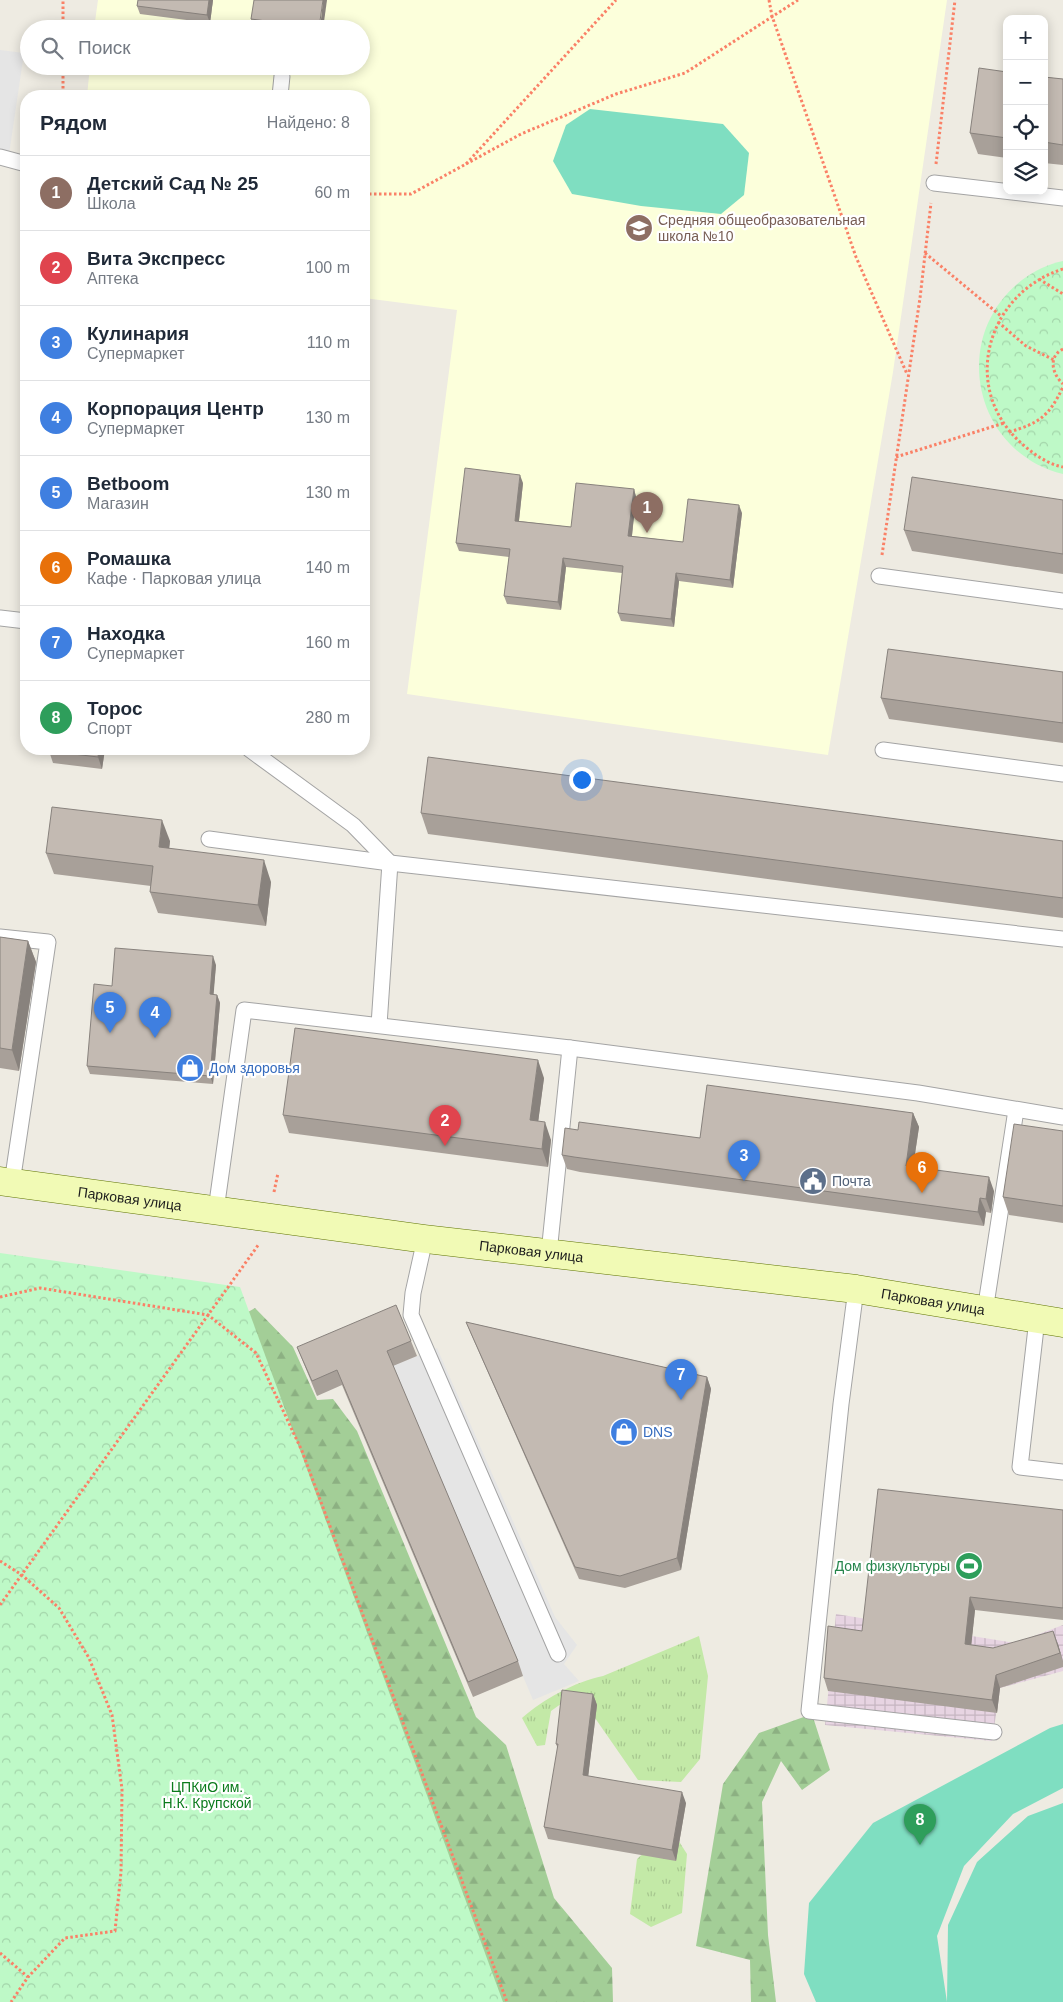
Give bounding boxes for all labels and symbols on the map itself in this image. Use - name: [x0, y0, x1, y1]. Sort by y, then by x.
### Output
- place label: Средняя общеобразовательная школа №10: [658, 212, 865, 244]
- school or university icon: Средняя общеобразовательная школа №10: [624, 213, 654, 243]
- pin: 1: [631, 492, 663, 533]
- your location: [569, 767, 595, 793]
- pin: 5: [94, 992, 126, 1033]
- pin: 4: [139, 997, 171, 1038]
- shop icon: Дом здоровья: [175, 1053, 205, 1083]
- place label: Дом здоровья: [209, 1060, 300, 1076]
- pin: 2: [429, 1105, 461, 1146]
- pin: 3: [728, 1140, 760, 1181]
- pin: 6: [906, 1152, 938, 1193]
- public building icon: Почта: [798, 1166, 828, 1196]
- place label: Почта: [832, 1173, 871, 1189]
- street label: Парковая улица: [77, 1184, 183, 1214]
- street label: Парковая улица: [478, 1237, 585, 1265]
- street label: Парковая улица: [880, 1285, 986, 1318]
- pin: 7: [665, 1359, 697, 1400]
- shop icon: DNS: [609, 1417, 639, 1447]
- place label: DNS: [643, 1424, 673, 1440]
- sports icon: Дом физкультуры: [954, 1551, 984, 1581]
- place label: Дом физкультуры: [835, 1558, 950, 1574]
- park label: ЦПКиО им. Н.К. Крупской: [162, 1779, 252, 1811]
- pin: 8: [904, 1804, 936, 1845]

